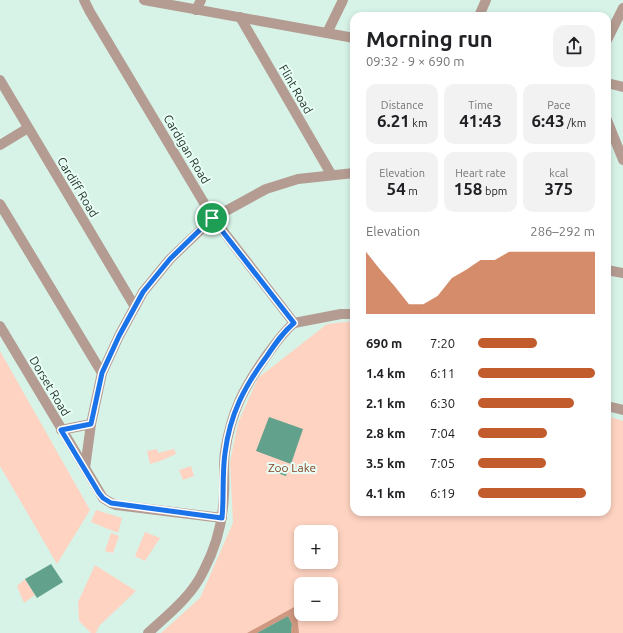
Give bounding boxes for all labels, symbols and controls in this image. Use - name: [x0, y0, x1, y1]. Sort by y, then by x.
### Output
- button: share: [553, 25, 595, 67]
- text: Morning run: [366, 26, 493, 51]
- text: 09:32 · 9 × 690 m: [366, 54, 465, 68]
- street label: Flint Road: [277, 62, 315, 116]
- text: Distance: [381, 99, 423, 111]
- text: Time: [468, 99, 493, 111]
- text: Pace: [547, 99, 570, 111]
- text: 6.21: [377, 111, 410, 130]
- text: 41:43: [459, 111, 502, 130]
- text: 6:43: [532, 111, 564, 130]
- street label: Cardigan Road: [161, 112, 213, 186]
- text: km: [410, 117, 427, 129]
- text: /km: [564, 117, 586, 129]
- street label: Cardiff Road: [55, 155, 101, 219]
- text: Elevation: [379, 167, 425, 179]
- text: Heart rate: [455, 167, 506, 179]
- text: kcal: [549, 167, 568, 179]
- text: 54: [387, 179, 406, 198]
- text: 158: [454, 179, 482, 198]
- text: 375: [544, 179, 573, 198]
- text: m: [406, 185, 418, 197]
- text: bpm: [482, 185, 507, 197]
- pin: [195, 201, 229, 235]
- icon: arrive: [201, 207, 223, 229]
- text: Elevation: [366, 224, 420, 238]
- text: 286–292 m: [530, 224, 595, 238]
- text: 690 m: [366, 336, 402, 350]
- text: 7:20: [430, 336, 455, 350]
- street label: Dorset Road: [27, 354, 73, 418]
- text: 1.4 km: [366, 366, 405, 380]
- text: 6:11: [430, 366, 455, 380]
- text: 2.1 km: [366, 396, 405, 410]
- text: 6:30: [430, 396, 455, 410]
- text: 2.8 km: [366, 426, 405, 440]
- text: 7:04: [430, 426, 455, 440]
- text: 3.5 km: [366, 456, 405, 470]
- text: 7:05: [430, 456, 455, 470]
- park label: Zoo Lake: [268, 461, 316, 474]
- text: 4.1 km: [366, 486, 405, 500]
- text: 6:19: [430, 486, 455, 500]
- map controls: [294, 525, 338, 621]
- button: +: [294, 525, 338, 569]
- button: −: [294, 577, 338, 621]

